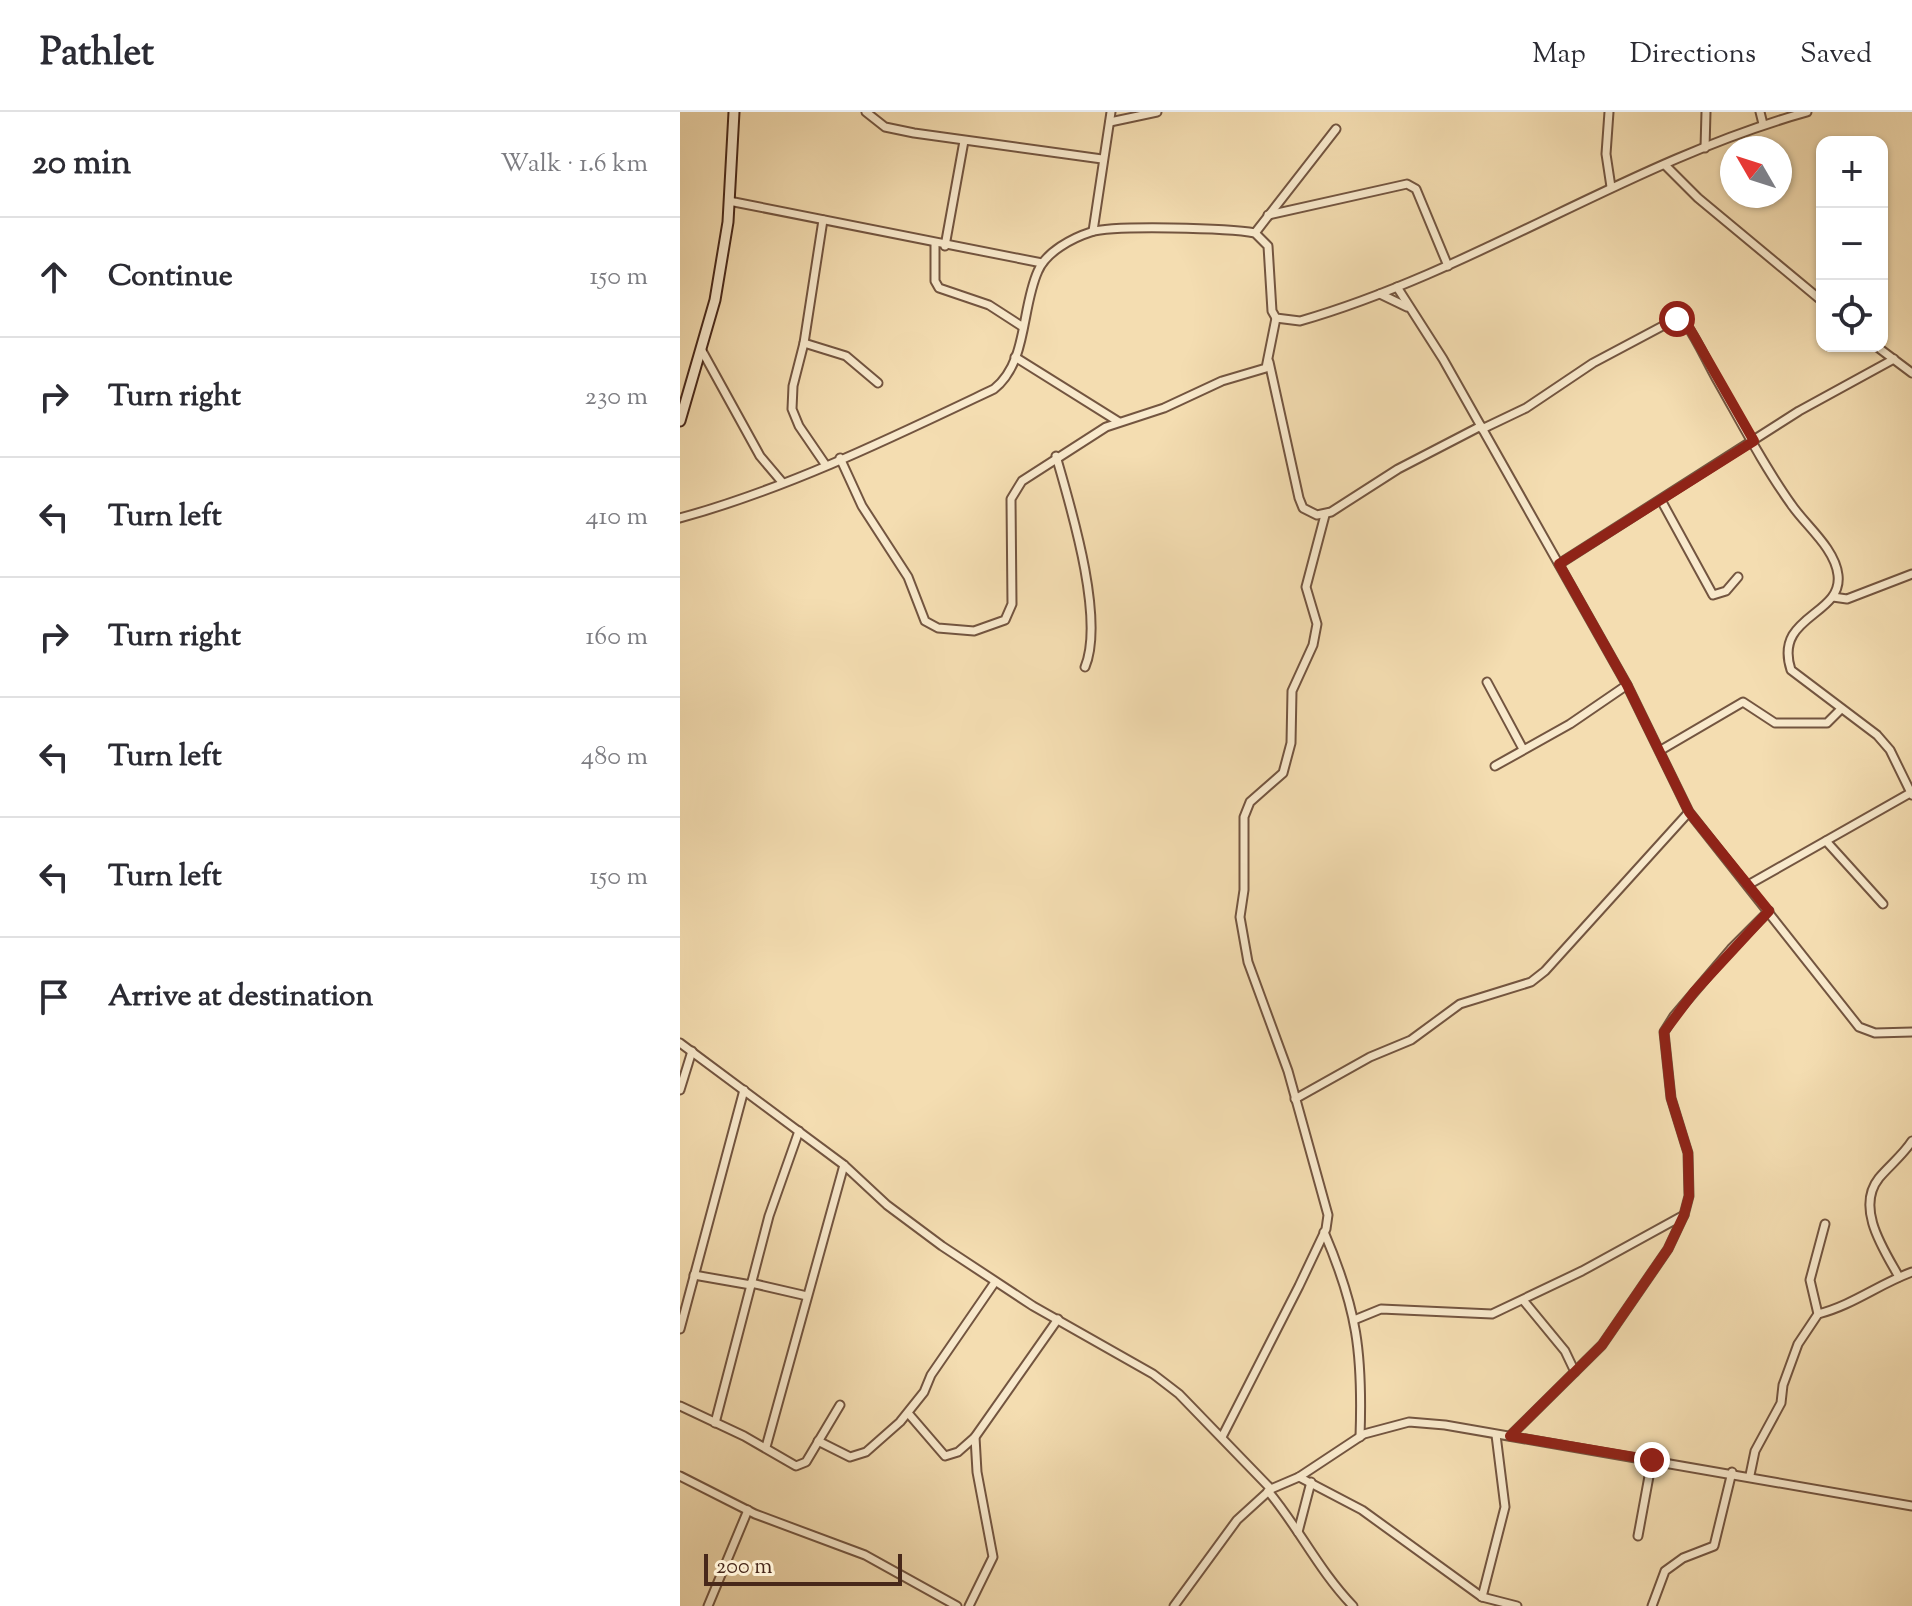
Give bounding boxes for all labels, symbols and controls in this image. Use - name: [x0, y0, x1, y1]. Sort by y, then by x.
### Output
- text: Pathlet: [40, 28, 154, 82]
- text: Map: [1532, 35, 1586, 75]
- text: Directions: [1630, 35, 1756, 75]
- text: Saved: [1800, 35, 1872, 75]
- north arrow: [1720, 136, 1792, 208]
- map controls: [1816, 136, 1888, 352]
- button: +: [1816, 136, 1888, 208]
- text: 20 min: [32, 140, 131, 189]
- text: Walk · 1.6 km: [500, 146, 648, 183]
- button: −: [1816, 208, 1888, 280]
- icon: ahead: [32, 255, 76, 299]
- text: Continue: [108, 256, 233, 299]
- text: 150 m: [589, 259, 648, 296]
- button: locate: [1816, 280, 1888, 352]
- route start: [1659, 301, 1695, 337]
- icon: right: [32, 375, 76, 419]
- text: Turn right: [108, 376, 241, 419]
- text: 230 m: [585, 379, 648, 416]
- icon: left: [32, 495, 76, 539]
- text: Turn left: [108, 496, 222, 539]
- text: 410 m: [586, 499, 648, 536]
- icon: right: [32, 615, 76, 659]
- text: Turn right: [108, 616, 241, 659]
- text: 160 m: [585, 619, 648, 656]
- icon: left: [32, 735, 76, 779]
- text: Turn left: [108, 736, 222, 779]
- text: 480 m: [581, 739, 648, 776]
- icon: left: [32, 855, 76, 899]
- text: Turn left: [108, 856, 222, 899]
- text: 150 m: [589, 859, 648, 896]
- icon: arrive: [32, 975, 76, 1019]
- text: Arrive at destination: [108, 976, 373, 1019]
- route end: [1634, 1442, 1670, 1478]
- scale bar: [704, 1550, 902, 1586]
- text: 200 m: [716, 1552, 772, 1584]

